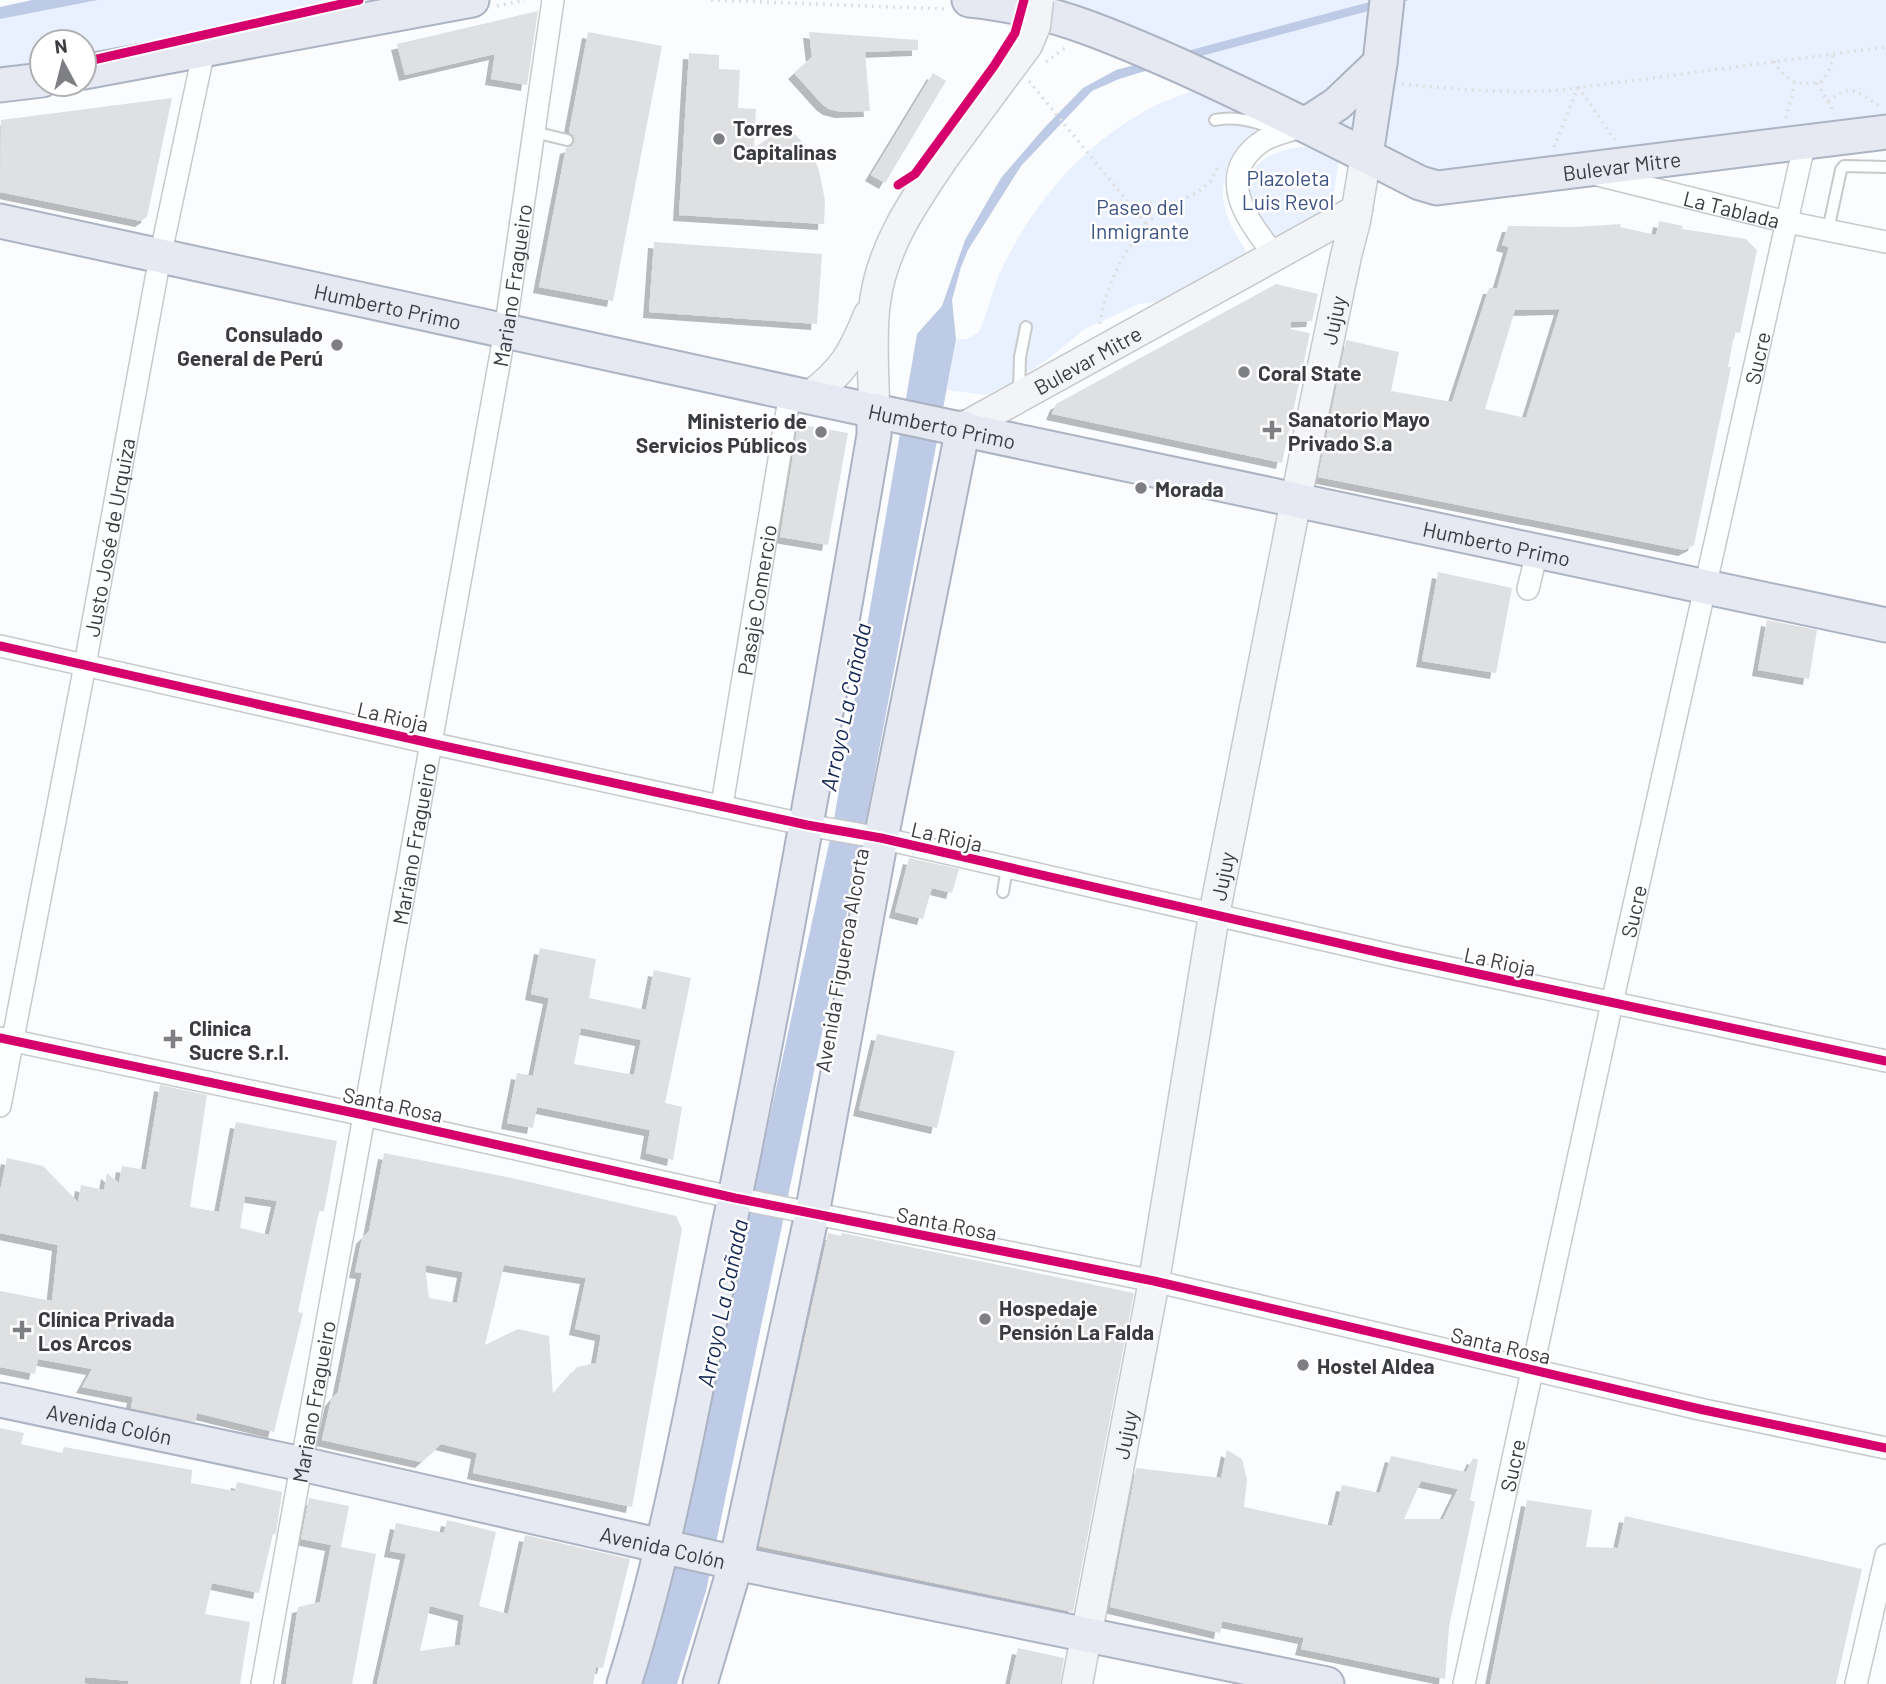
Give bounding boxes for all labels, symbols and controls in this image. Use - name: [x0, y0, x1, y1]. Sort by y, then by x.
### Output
- north arrow: [28, 28, 98, 98]
- text: N: [53, 33, 69, 58]
- place label: Torres Capitalinas: [733, 115, 837, 164]
- marker: Torres Capitalinas: [711, 131, 727, 147]
- street label: Bulevar Mitre: [1561, 145, 1682, 185]
- park label: Plazoleta Luis Revol: [1242, 165, 1334, 214]
- street label: La Tablada: [1681, 184, 1783, 232]
- park label: Paseo del Inmigrante: [1091, 194, 1189, 243]
- street label: Mariano Fragueiro: [486, 202, 536, 369]
- street label: Humberto Primo: [312, 277, 464, 334]
- street label: Jujuy: [1315, 293, 1350, 347]
- street label: Bulevar Mitre: [1029, 320, 1145, 399]
- place label: Consulado General de Perú: [177, 321, 323, 370]
- street label: Sucre: [1738, 329, 1774, 387]
- marker: Consulado General de Perú: [329, 337, 345, 353]
- place label: Coral State: [1258, 360, 1361, 385]
- marker: Coral State: [1236, 364, 1252, 380]
- street label: Humberto Primo: [866, 397, 1018, 453]
- place label: Sanatorio Mayo Privado S.a: [1288, 406, 1430, 455]
- place label: Ministerio de Servicios Públicos: [636, 408, 807, 457]
- marker: Sanatorio Mayo Privado S.a: [1262, 420, 1282, 440]
- marker: Ministerio de Servicios Públicos: [813, 424, 829, 440]
- street label: Justo José de Urquiza: [78, 436, 139, 639]
- place label: Morada: [1155, 476, 1224, 501]
- marker: Morada: [1133, 480, 1149, 496]
- street label: Humberto Primo: [1421, 515, 1573, 570]
- street label: Pasaje Comercio: [731, 523, 781, 677]
- water label: Arroyo La Cañada: [814, 620, 876, 794]
- street label: La Rioja: [355, 696, 431, 736]
- street label: Mariano Fragueiro: [386, 760, 440, 927]
- street label: La Rioja: [909, 816, 985, 856]
- street label: Avenida Figueroa Alcorta: [809, 846, 873, 1074]
- street label: Jujuy: [1205, 849, 1239, 903]
- street label: Sucre: [1615, 882, 1651, 940]
- street label: La Rioja: [1462, 941, 1538, 981]
- place label: Clinica Sucre S.r.l.: [189, 1015, 289, 1064]
- marker: Clinica Sucre S.r.l.: [163, 1029, 183, 1049]
- street label: Santa Rosa: [341, 1081, 445, 1127]
- street label: Santa Rosa: [895, 1201, 999, 1245]
- water label: Arroyo La Cañada: [691, 1216, 753, 1390]
- place label: Hospedaje Pensión La Falda: [999, 1295, 1154, 1344]
- place label: Clínica Privada Los Arcos: [38, 1306, 175, 1355]
- marker: Hospedaje Pensión La Falda: [977, 1311, 993, 1327]
- street label: Mariano Fragueiro: [286, 1318, 340, 1485]
- marker: Clínica Privada Los Arcos: [12, 1320, 32, 1340]
- street label: Santa Rosa: [1449, 1321, 1553, 1369]
- place label: Hostel Aldea: [1317, 1353, 1435, 1378]
- marker: Hostel Aldea: [1295, 1357, 1311, 1373]
- street label: Avenida Colón: [45, 1398, 175, 1449]
- street label: Jujuy: [1108, 1408, 1142, 1461]
- street label: Sucre: [1494, 1436, 1529, 1494]
- street label: Avenida Colón: [598, 1520, 728, 1573]

